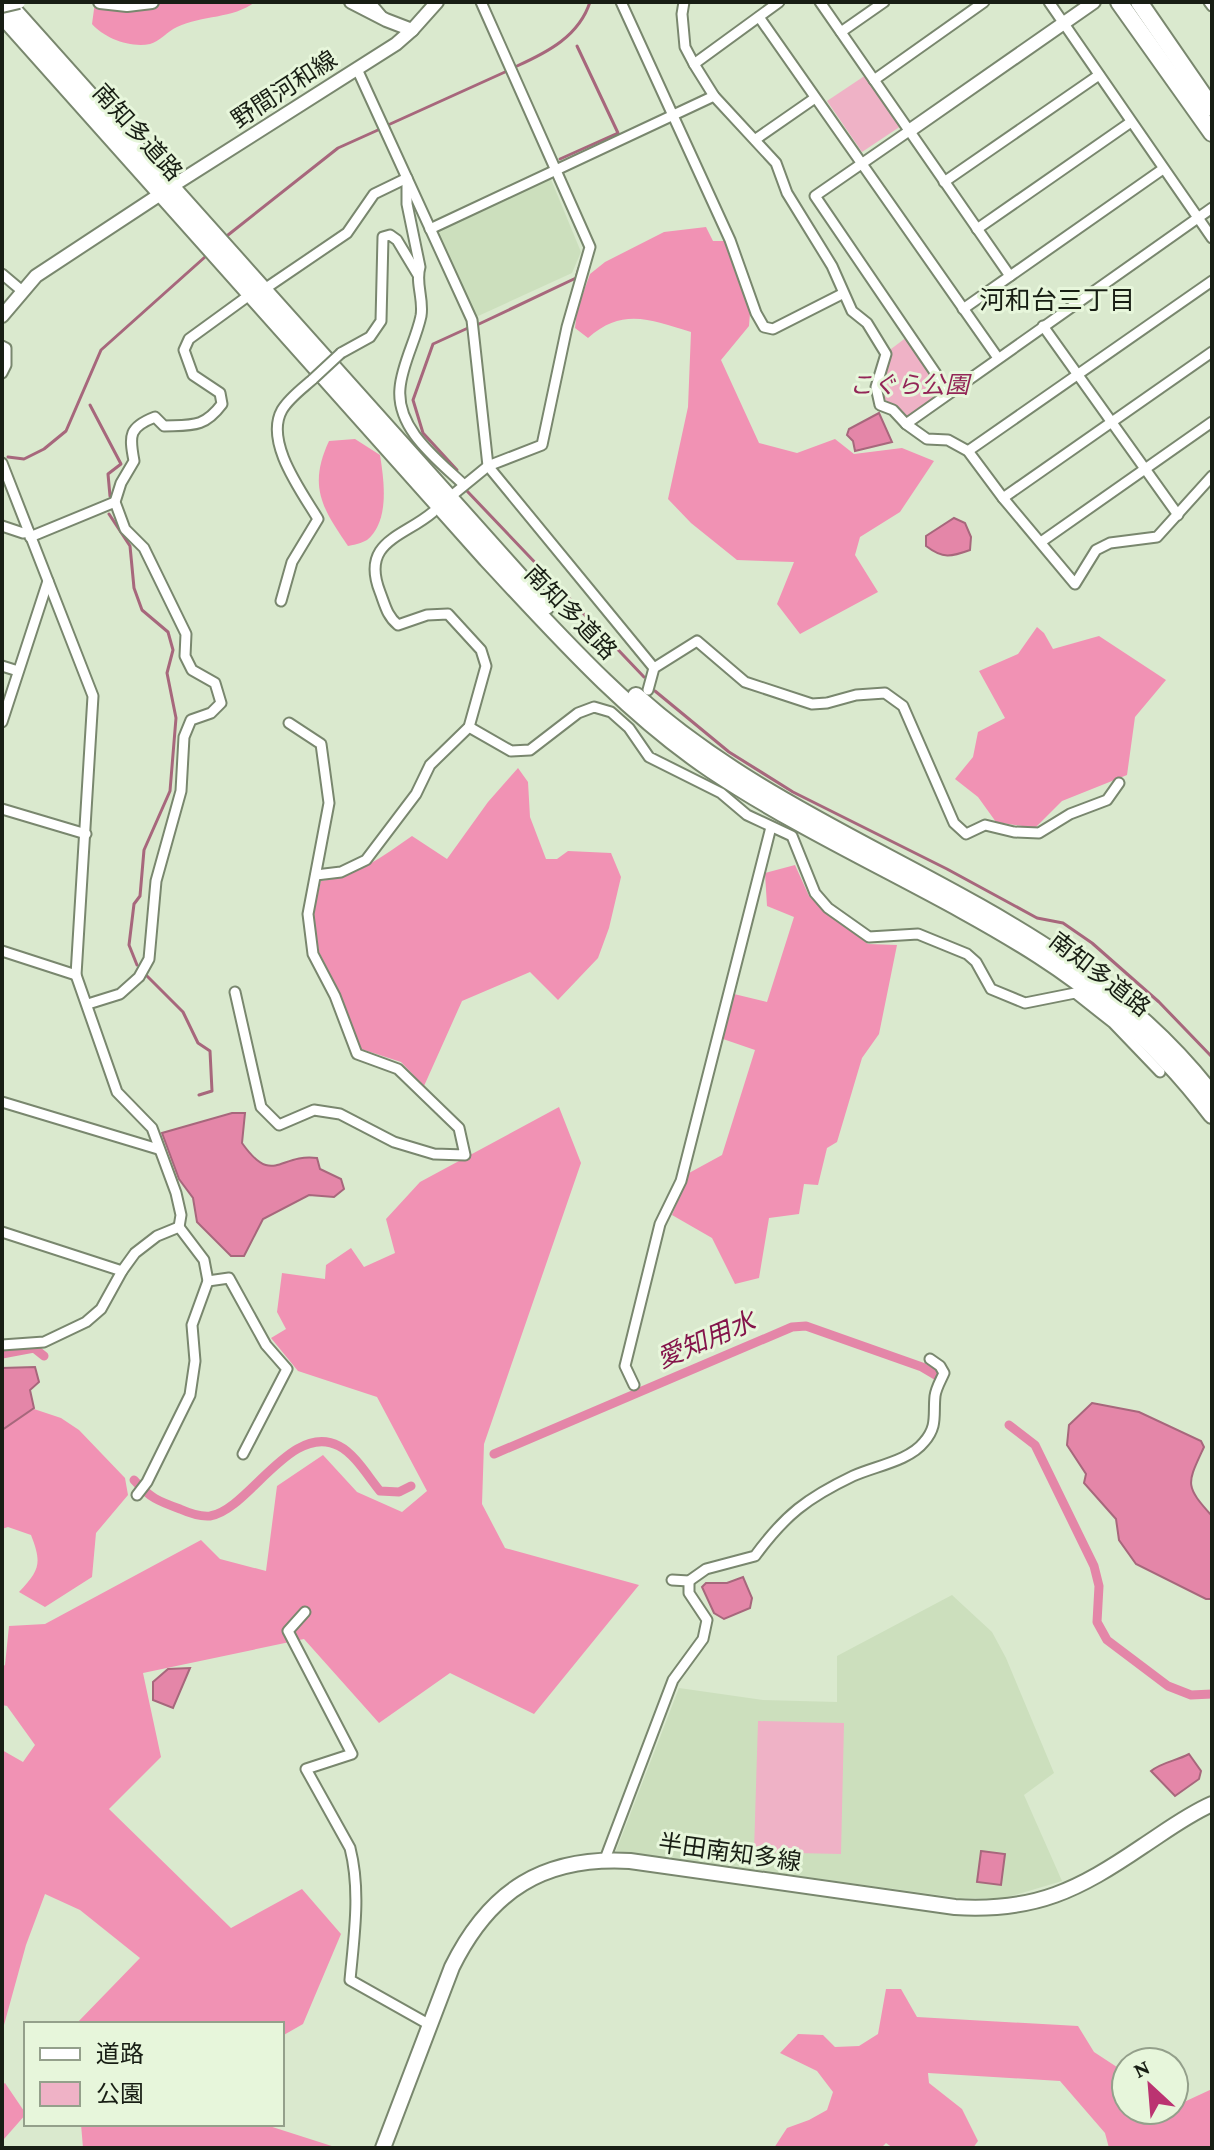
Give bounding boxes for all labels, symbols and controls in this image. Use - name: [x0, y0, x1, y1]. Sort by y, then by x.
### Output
- street label: 野間河和線: [226, 45, 342, 133]
- street label: 南知多道路: [88, 78, 188, 186]
- district label: 河和台三丁目: [979, 286, 1135, 315]
- park label: こぐら公園: [849, 371, 972, 398]
- street label: 南知多道路: [520, 559, 622, 665]
- street label: 南知多道路: [1044, 926, 1156, 1022]
- water label: 愛知用水: [652, 1305, 762, 1374]
- street label: 半田南知多線: [657, 1829, 803, 1875]
- legend: [24, 2022, 284, 2126]
- text: 道路: [96, 2040, 144, 2067]
- north arrow: [1110, 2046, 1190, 2126]
- text: N: [1129, 2054, 1154, 2083]
- text: 公園: [96, 2080, 144, 2107]

